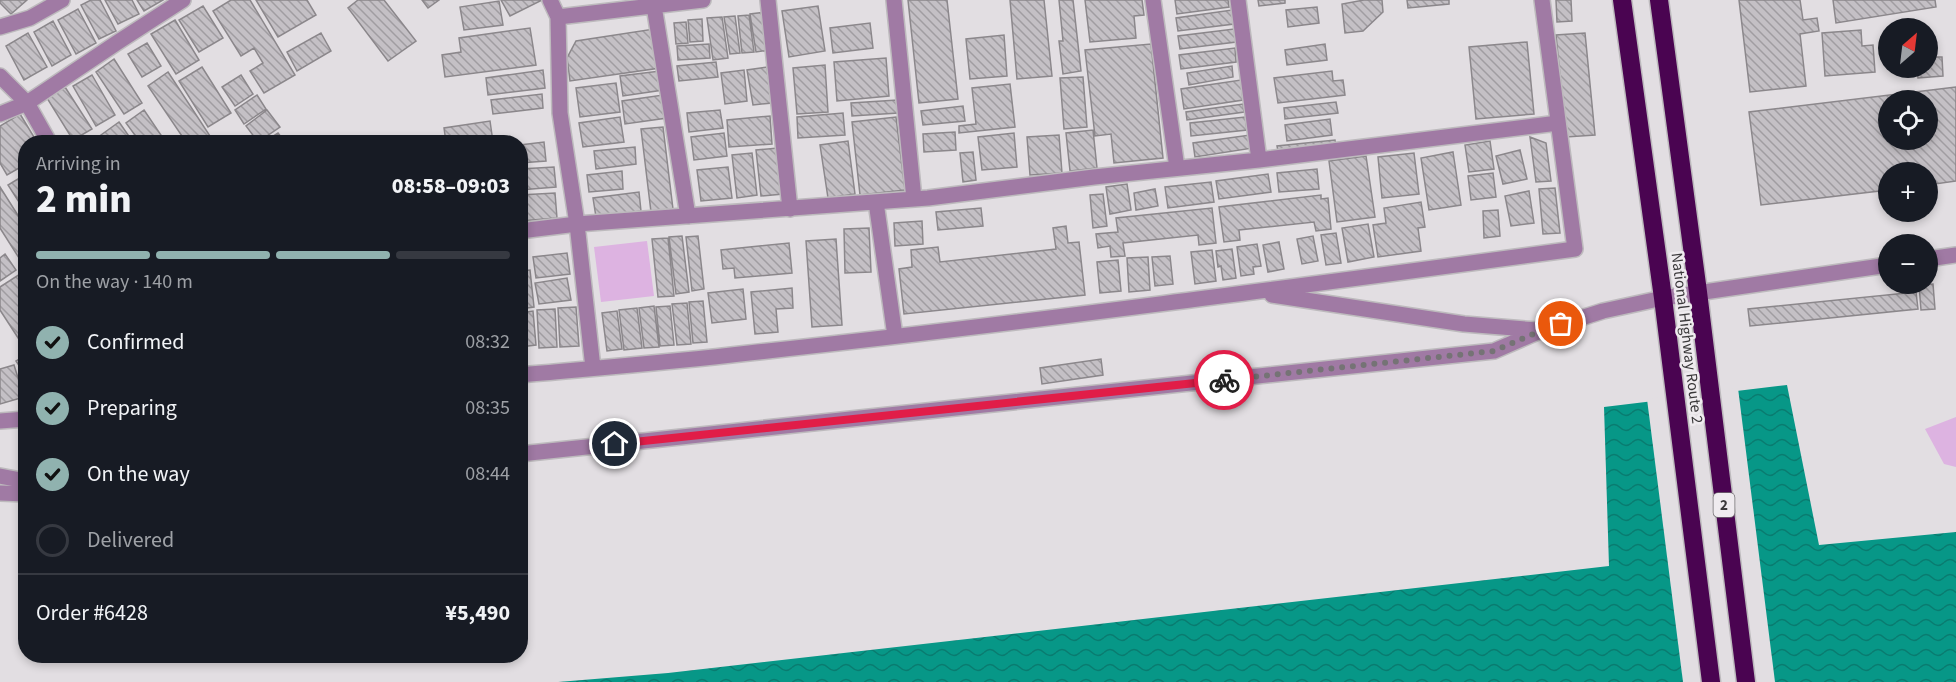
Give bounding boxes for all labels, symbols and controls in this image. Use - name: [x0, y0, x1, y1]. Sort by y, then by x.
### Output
- north arrow: [1878, 18, 1938, 78]
- map controls: [1878, 18, 1938, 294]
- button: locate: [1878, 90, 1938, 150]
- text: Arriving in: [36, 150, 121, 178]
- button: +: [1878, 162, 1938, 222]
- text: 08:58–09:03: [392, 170, 510, 202]
- text: 2 min: [36, 172, 132, 228]
- button: −: [1878, 234, 1938, 294]
- street label: National Highway Route 2: [1666, 251, 1708, 425]
- text: On the way · 140 m: [36, 268, 193, 296]
- pin: [1535, 298, 1586, 349]
- icon: bag: [1544, 307, 1577, 340]
- icon: check: [36, 326, 69, 359]
- text: Confirmed: [87, 326, 184, 358]
- text: 08:32: [465, 328, 510, 356]
- courier: [1194, 350, 1254, 410]
- icon: bike: [1208, 364, 1241, 397]
- icon: check: [36, 392, 69, 425]
- text: Preparing: [87, 392, 177, 424]
- text: 08:35: [465, 394, 510, 422]
- pin: [589, 418, 640, 469]
- icon: home: [598, 427, 631, 460]
- icon: check: [36, 458, 69, 491]
- text: On the way: [87, 458, 190, 490]
- text: 08:44: [465, 460, 510, 488]
- road number: 2: [1714, 493, 1734, 517]
- text: Delivered: [87, 524, 174, 556]
- text: Order #6428: [36, 597, 148, 629]
- text: ¥5,490: [445, 597, 510, 629]

